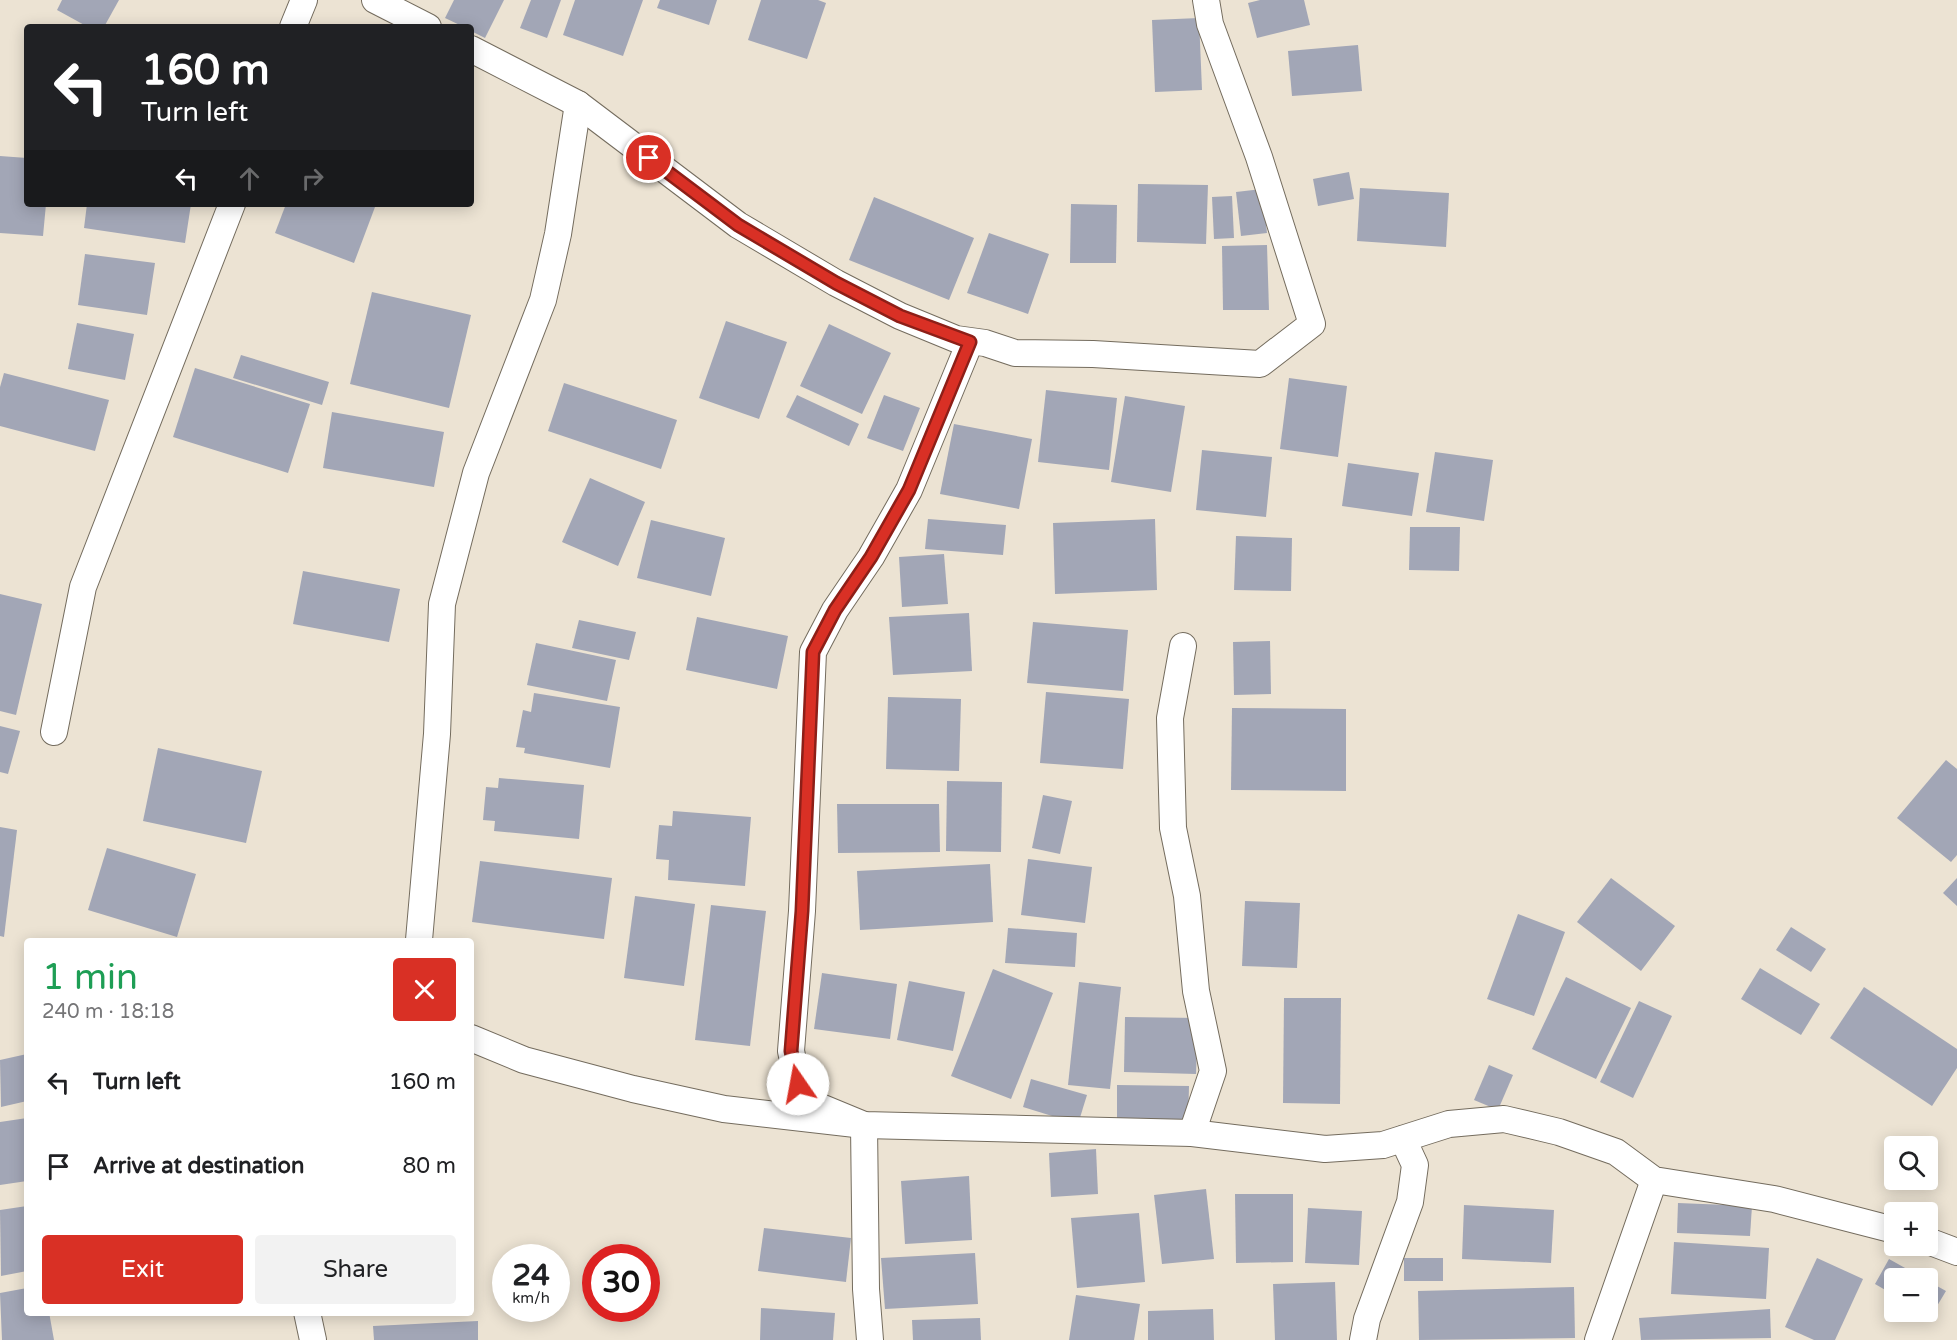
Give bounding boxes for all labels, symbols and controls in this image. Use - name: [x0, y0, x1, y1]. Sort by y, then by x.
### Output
- text: 160 m: [141, 45, 270, 96]
- icon: left: [42, 48, 120, 126]
- text: Turn left: [141, 96, 248, 129]
- pin: [623, 132, 674, 183]
- icon: arrive: [632, 141, 665, 174]
- icon: left: [170, 162, 203, 195]
- icon: ahead: [233, 162, 266, 195]
- icon: right: [296, 162, 329, 195]
- text: 1 min: [42, 956, 138, 999]
- button: close: [393, 958, 456, 1021]
- text: 240 m · 18:18: [42, 1000, 174, 1024]
- position arrow: [766, 1052, 830, 1116]
- icon: left: [42, 1066, 75, 1099]
- text: Turn left: [93, 1069, 181, 1095]
- text: 160 m: [389, 1069, 456, 1095]
- map controls: [1884, 1136, 1938, 1322]
- button: search: [1884, 1136, 1938, 1190]
- icon: arrive: [42, 1150, 75, 1183]
- text: Arrive at destination: [93, 1153, 304, 1179]
- text: 80 m: [402, 1153, 456, 1179]
- button: +: [1884, 1202, 1938, 1256]
- button: Exit: [42, 1235, 243, 1304]
- button: Share: [255, 1235, 456, 1304]
- speed limit sign: 30: [582, 1244, 660, 1322]
- text: 24: [512, 1257, 550, 1294]
- button: −: [1884, 1268, 1938, 1322]
- text: km/h: [512, 1289, 550, 1307]

